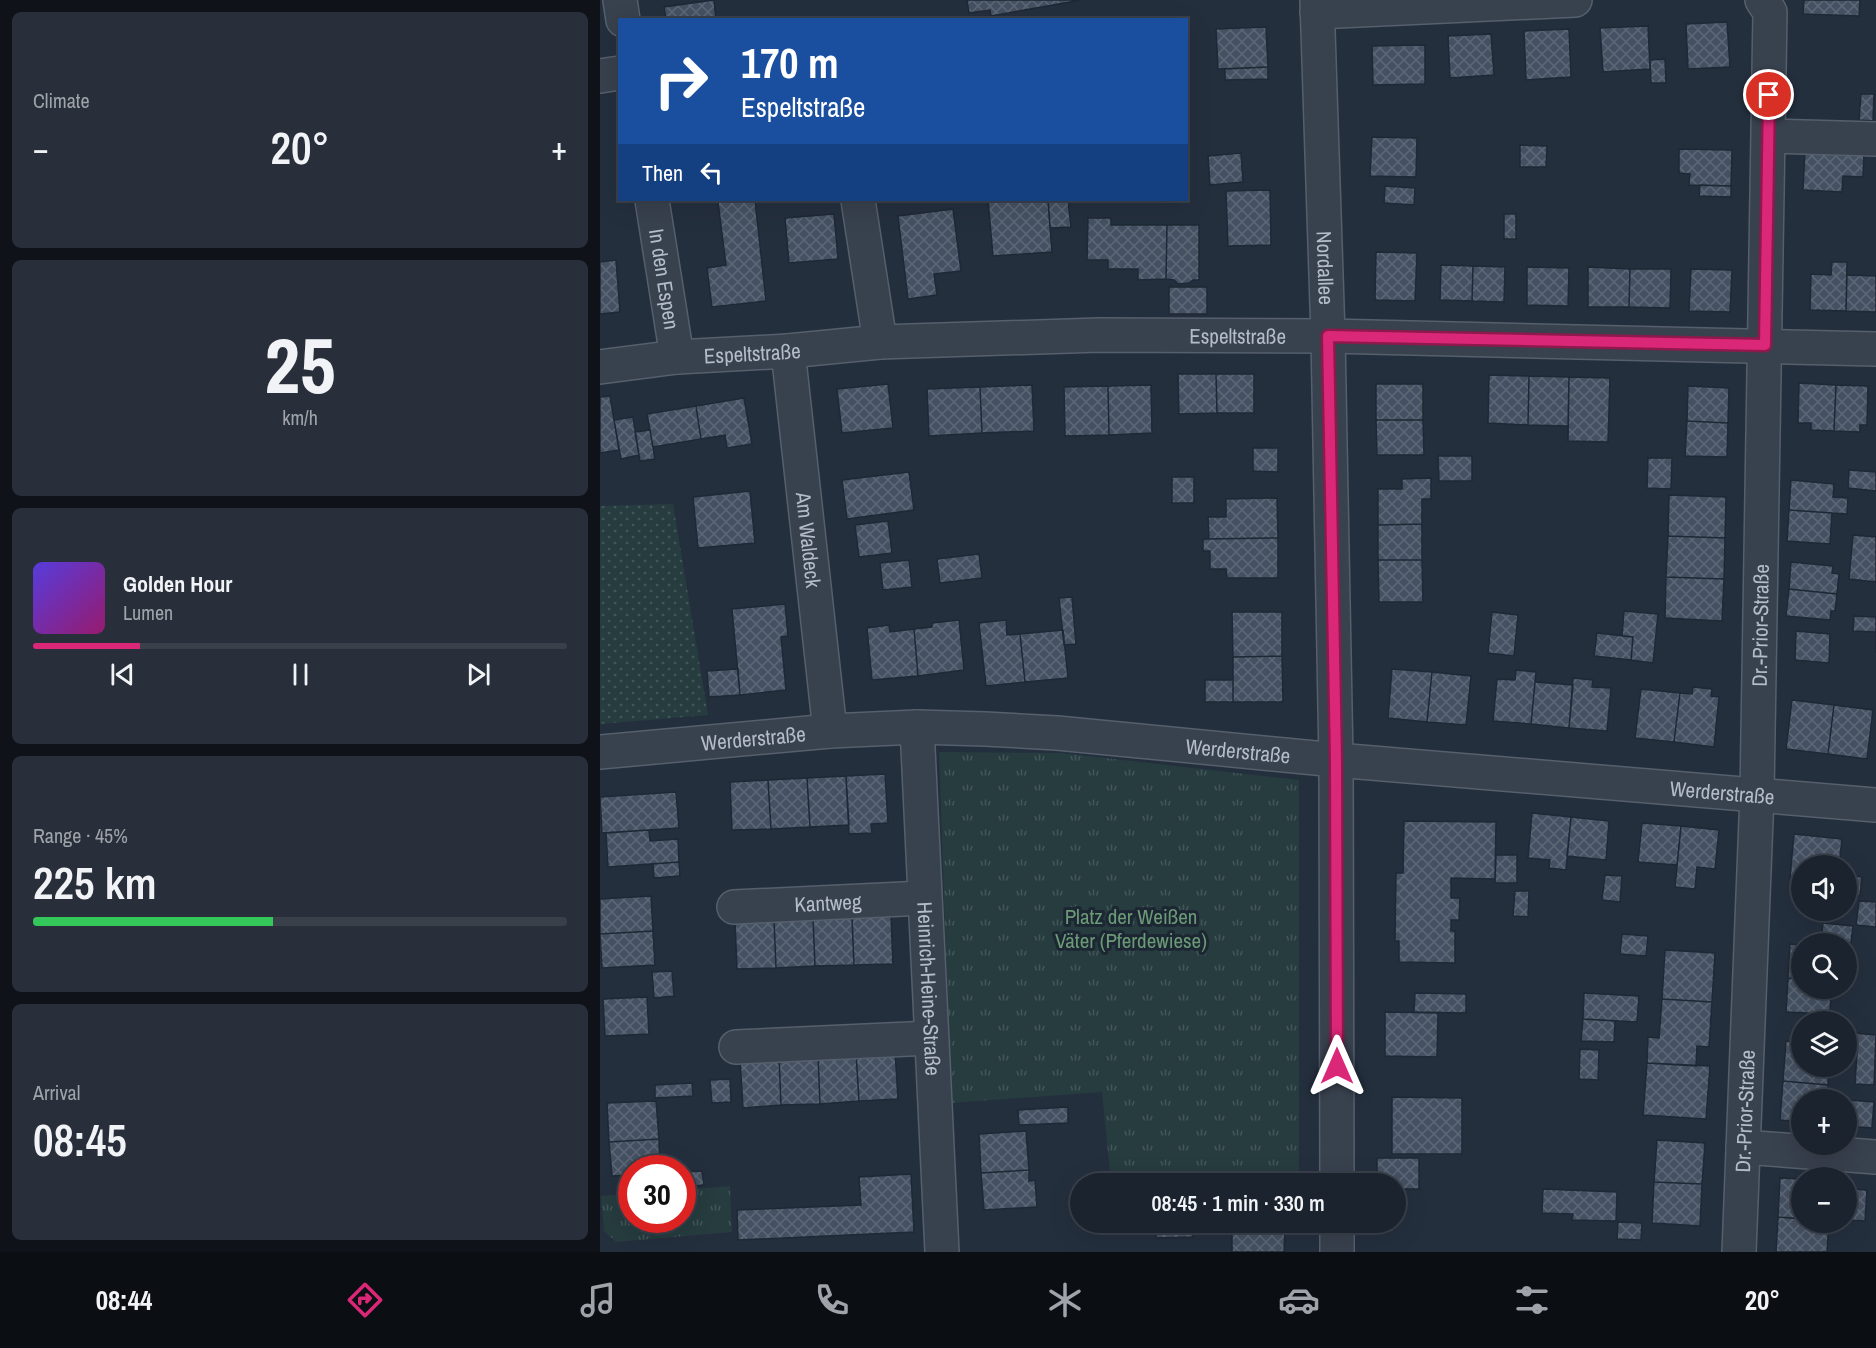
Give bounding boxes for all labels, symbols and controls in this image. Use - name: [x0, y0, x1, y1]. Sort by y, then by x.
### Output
- text: 170 m: [741, 35, 839, 91]
- icon: right: [642, 42, 720, 120]
- pin: [1743, 69, 1794, 120]
- icon: arrive: [1752, 78, 1785, 111]
- text: Climate: [33, 87, 90, 114]
- text: Espeltstraße: [741, 89, 865, 125]
- text: 20°: [270, 117, 330, 178]
- text: −: [33, 126, 49, 170]
- text: +: [551, 126, 567, 170]
- icon: left: [695, 156, 728, 189]
- text: Then: [642, 158, 683, 188]
- street label: In den Espen: [642, 227, 687, 331]
- street label: Nordallee: [1310, 231, 1341, 305]
- text: 25: [264, 312, 336, 417]
- street label: Espeltstraße: [1189, 321, 1286, 350]
- street label: Espeltstraße: [703, 335, 802, 370]
- text: km/h: [282, 404, 318, 431]
- street label: Am Waldeck: [789, 490, 829, 590]
- street label: Dr.-Prior-Straße: [1744, 564, 1775, 687]
- text: Golden Hour: [123, 569, 232, 599]
- text: Lumen: [123, 599, 173, 626]
- icon: previous: [106, 658, 139, 691]
- icon: pause: [284, 658, 317, 691]
- icon: next: [462, 658, 495, 691]
- street label: Werderstraße: [700, 719, 807, 757]
- street label: Werderstraße: [1184, 731, 1292, 770]
- street label: Werderstraße: [1669, 773, 1776, 811]
- text: Range · 45%: [33, 822, 128, 849]
- text: 225 km: [33, 852, 157, 913]
- map controls: [1791, 855, 1857, 1233]
- button: sound: [1791, 855, 1857, 921]
- street label: Kantweg: [794, 886, 862, 919]
- street label: Heinrich-Heine-Straße: [911, 901, 948, 1076]
- park label: Platz der Weißen Väter (Pferdewiese): [1055, 902, 1207, 955]
- button: search: [1791, 933, 1857, 999]
- button: layers: [1791, 1011, 1857, 1077]
- position arrow: [1305, 1034, 1369, 1098]
- street label: Dr.-Prior-Straße: [1728, 1049, 1761, 1173]
- text: Arrival: [33, 1079, 80, 1106]
- button: +: [1791, 1089, 1857, 1155]
- text: 08:45: [33, 1109, 127, 1170]
- speed limit sign: 30: [618, 1155, 696, 1233]
- button: −: [1791, 1167, 1857, 1233]
- text: 08:45 · 1 min · 330 m: [1151, 1188, 1325, 1218]
- icon: directions: [344, 1279, 386, 1321]
- icon: music: [577, 1279, 619, 1321]
- icon: phone: [811, 1279, 853, 1321]
- icon: climate: [1044, 1279, 1086, 1321]
- icon: car: [1278, 1279, 1320, 1321]
- icon: filters: [1511, 1279, 1553, 1321]
- text: 08:44: [96, 1282, 152, 1318]
- text: 20°: [1745, 1282, 1780, 1318]

